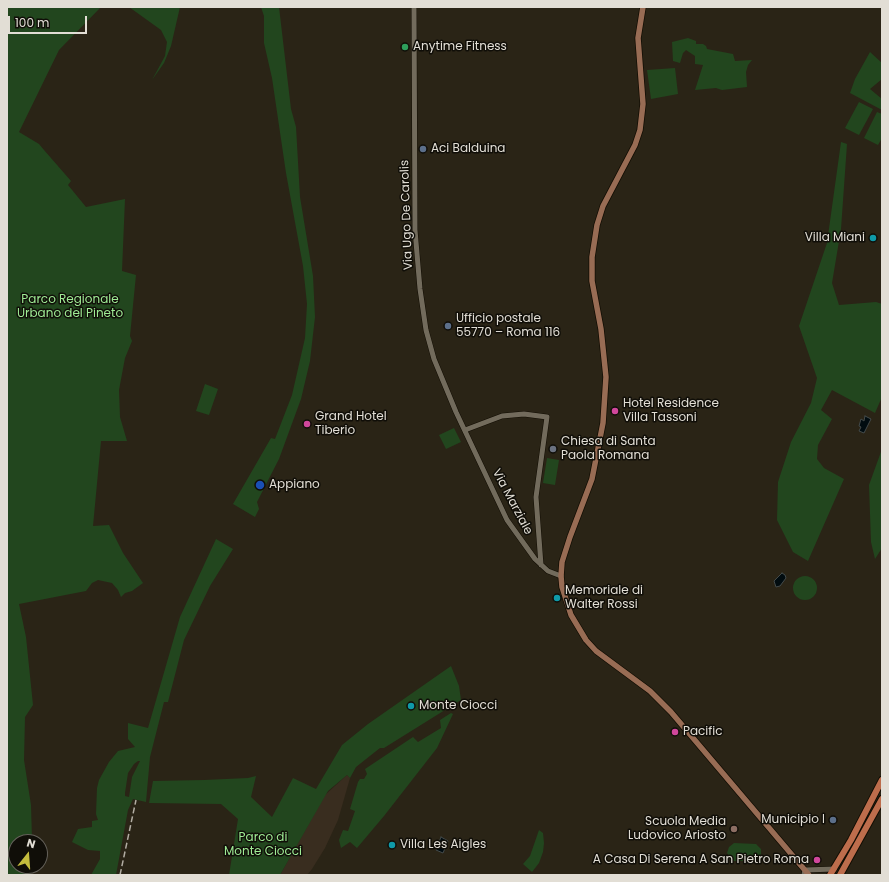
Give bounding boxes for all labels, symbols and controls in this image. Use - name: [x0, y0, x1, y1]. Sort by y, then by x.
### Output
- scale bar: [10, 8, 89, 34]
- text: 100 m: [15, 14, 49, 31]
- place label: Anytime Fitness: [413, 40, 507, 54]
- marker: Anytime Fitness: [400, 42, 410, 52]
- place label: Aci Balduina: [431, 142, 505, 156]
- marker: Aci Balduina: [418, 144, 428, 154]
- street label: Via Ugo De Carolis: [398, 160, 416, 270]
- place label: Villa Miani: [805, 231, 865, 245]
- marker: Villa Miani: [868, 233, 878, 243]
- park label: Parco Regionale Urbano del Pineto: [17, 293, 123, 321]
- place label: Ufficio postale 55770 – Roma 116: [456, 312, 560, 340]
- marker: Ufficio postale 55770 – Roma 116: [443, 321, 453, 331]
- place label: Hotel Residence Villa Tassoni: [623, 397, 719, 425]
- marker: Hotel Residence Villa Tassoni: [610, 406, 620, 416]
- place label: Grand Hotel Tiberio: [315, 410, 387, 438]
- marker: Grand Hotel Tiberio: [302, 419, 312, 429]
- place label: Chiesa di Santa Paola Romana: [561, 435, 655, 463]
- marker: Chiesa di Santa Paola Romana: [548, 444, 558, 454]
- street label: Via Marziale: [489, 467, 535, 537]
- place label: Appiano: [269, 478, 320, 492]
- marker: Appiano: [254, 479, 266, 491]
- place label: Memoriale di Walter Rossi: [565, 584, 643, 612]
- marker: Memoriale di Walter Rossi: [552, 593, 562, 603]
- place label: Monte Ciocci: [419, 699, 497, 713]
- marker: Monte Ciocci: [406, 701, 416, 711]
- place label: Pacific: [683, 725, 722, 739]
- marker: Pacific: [670, 727, 680, 737]
- place label: Municipio I: [761, 813, 825, 827]
- place label: Scuola Media Ludovico Ariosto: [628, 815, 726, 843]
- marker: Municipio I: [828, 815, 838, 825]
- marker: Scuola Media Ludovico Ariosto: [729, 824, 739, 834]
- park label: Parco di Monte Ciocci: [224, 831, 302, 859]
- north arrow: [8, 834, 48, 874]
- text: N: [25, 835, 38, 852]
- place label: Villa Les Aigles: [400, 838, 486, 852]
- marker: Villa Les Aigles: [387, 840, 397, 850]
- place label: A Casa Di Serena A San Pietro Roma: [593, 853, 809, 867]
- marker: A Casa Di Serena A San Pietro Roma: [812, 855, 822, 865]

